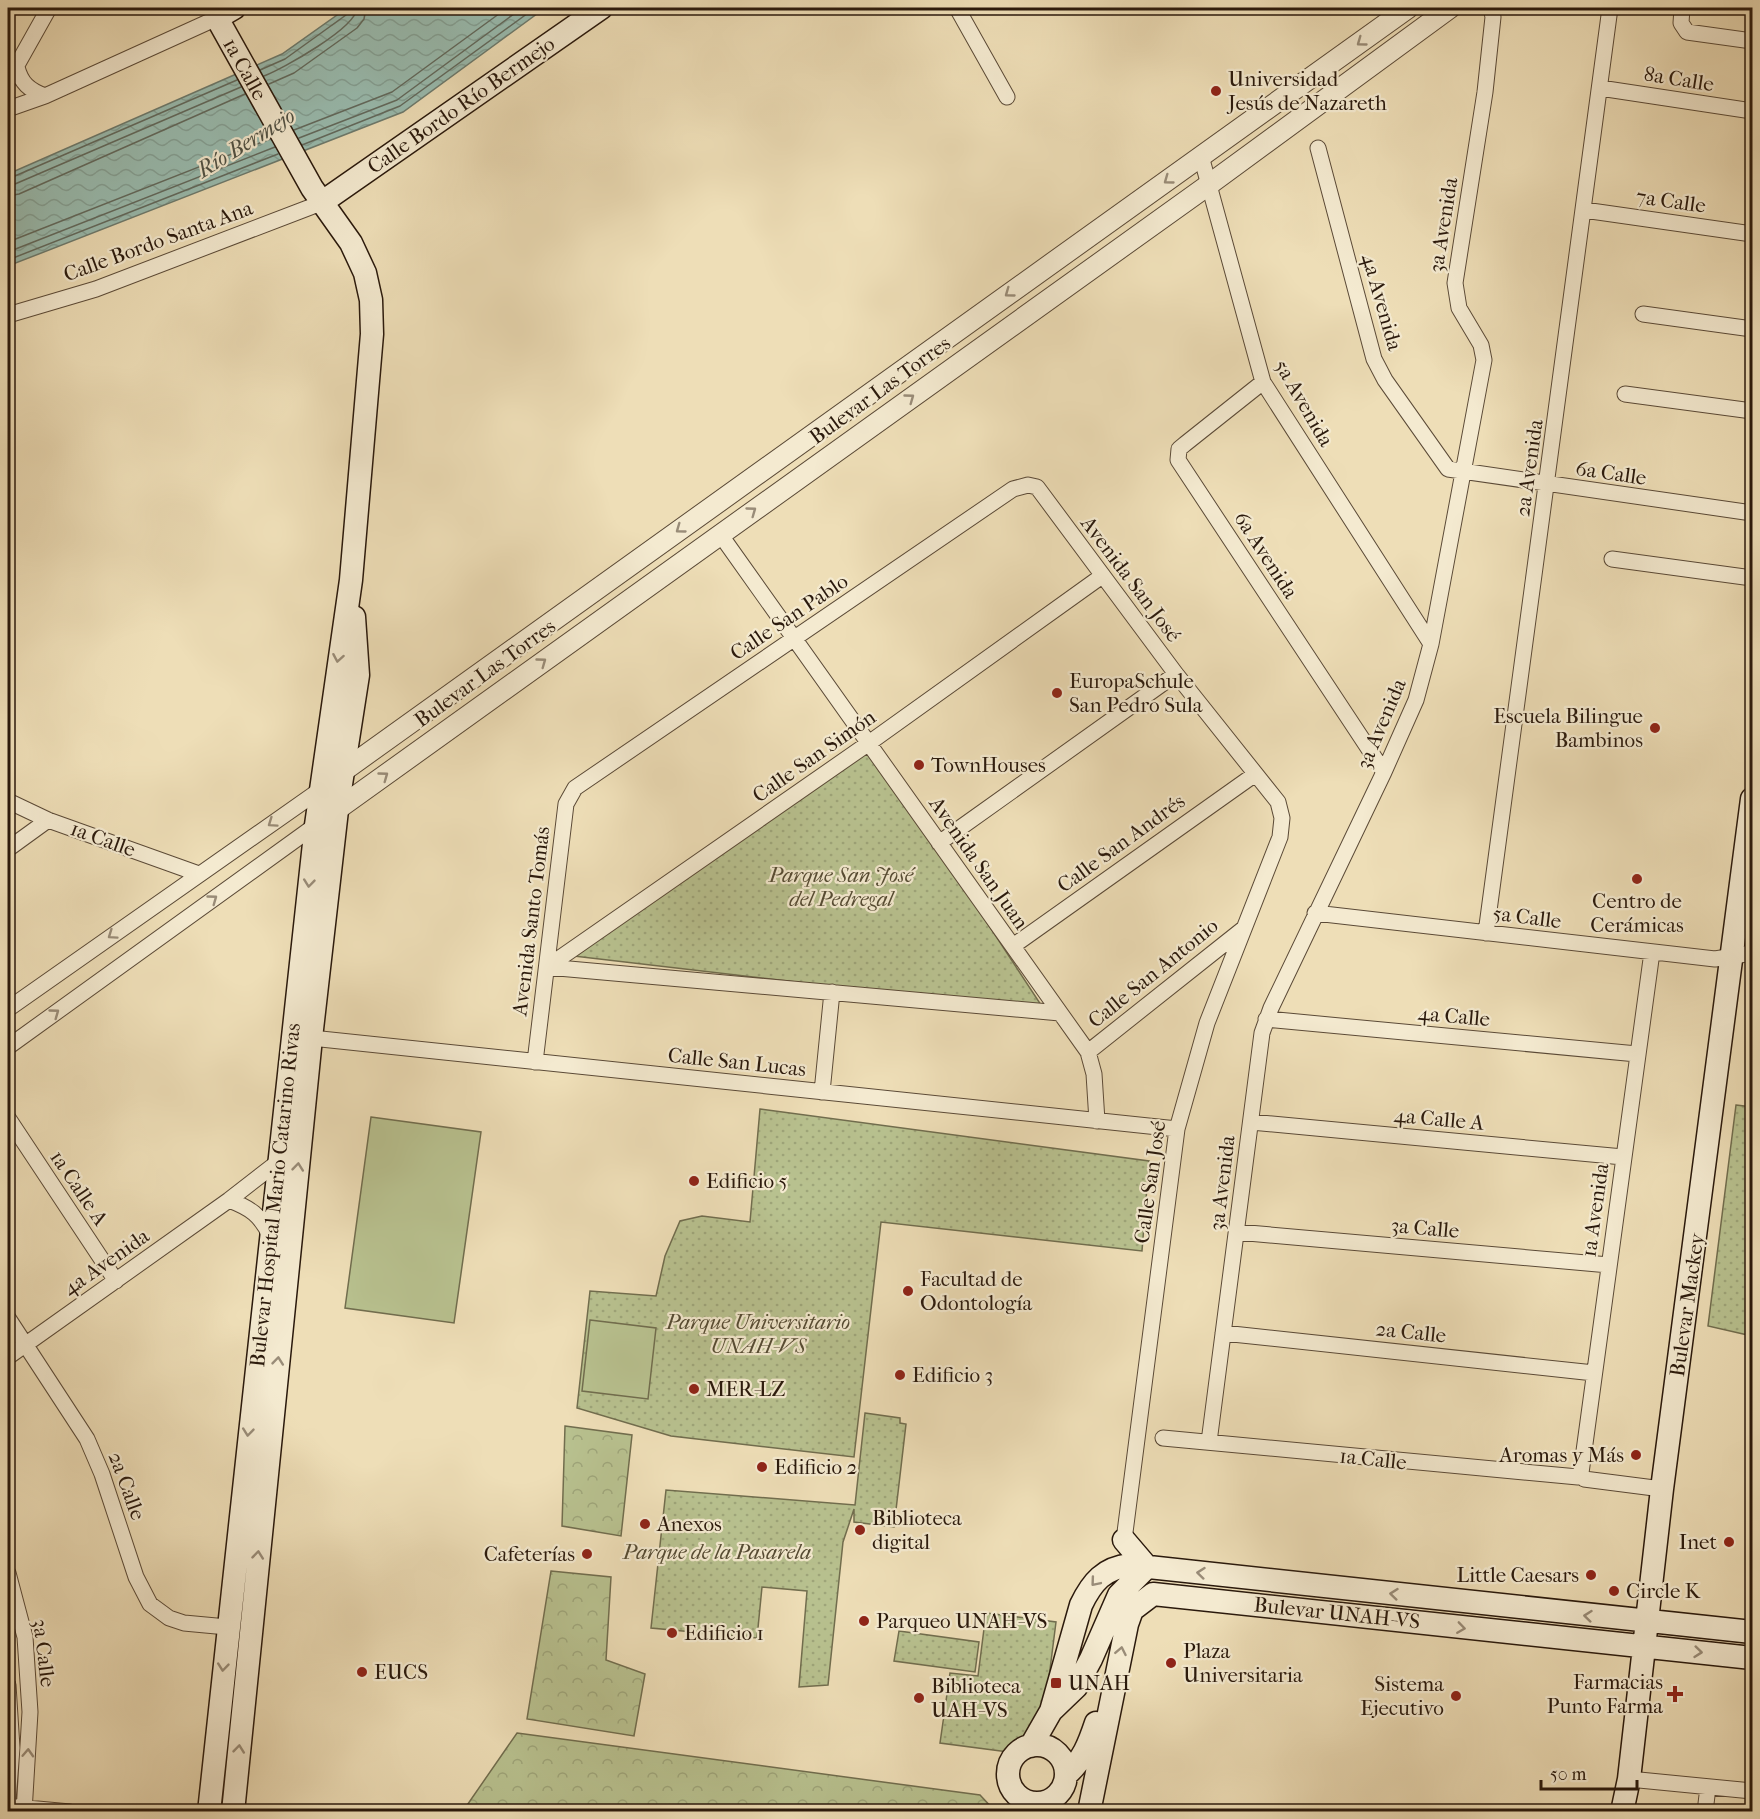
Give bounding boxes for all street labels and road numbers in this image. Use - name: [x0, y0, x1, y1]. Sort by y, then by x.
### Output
- street label: Calle Bordo Río Bermejo: [363, 31, 559, 179]
- street label: 1a Calle: [218, 34, 272, 104]
- street label: 8a Calle: [1642, 62, 1716, 96]
- street label: 3a Avenida: [1424, 176, 1462, 274]
- street label: 7a Calle: [1635, 184, 1707, 218]
- street label: Calle Bordo Santa Ana: [60, 196, 256, 286]
- street label: 4a Avenida: [1357, 251, 1407, 353]
- street label: Bulevar Las Torres: [805, 331, 955, 449]
- street label: 5a Avenida: [1270, 355, 1339, 451]
- street label: 2a Avenida: [1510, 418, 1548, 518]
- street label: 6a Calle: [1574, 456, 1648, 490]
- street label: 6a Avenida: [1229, 507, 1303, 603]
- street label: Avenida San José: [1075, 511, 1186, 647]
- street label: Calle San Pablo: [726, 569, 852, 665]
- street label: Bulevar Las Torres: [410, 614, 560, 732]
- street label: 3a Avenida: [1351, 675, 1411, 773]
- street label: Calle San Simón: [748, 705, 880, 807]
- street label: Calle San Andrés: [1053, 789, 1190, 897]
- street label: Avenida San Juan: [924, 791, 1034, 934]
- street label: 1a Calle: [67, 816, 139, 862]
- street label: Avenida Santo Tomás: [507, 825, 555, 1018]
- street label: 5a Calle: [1491, 901, 1563, 933]
- street label: Calle San Antonio: [1083, 913, 1223, 1033]
- street label: 4a Calle: [1417, 1001, 1491, 1031]
- street label: Bulevar Hospital Mario Catarino Rivas: [245, 1022, 305, 1368]
- street label: Calle San Lucas: [667, 1043, 807, 1081]
- street label: 4a Calle A: [1393, 1103, 1485, 1135]
- street label: Calle San José: [1130, 1119, 1170, 1245]
- street label: 3a Avenida: [1204, 1134, 1240, 1232]
- street label: 1a Calle A: [45, 1146, 113, 1230]
- street label: 1a Avenida: [1577, 1161, 1614, 1259]
- street label: 3a Calle: [1390, 1213, 1460, 1243]
- street label: 4a Avenida: [58, 1223, 154, 1300]
- street label: Bulevar Mackey: [1665, 1231, 1709, 1378]
- street label: 2a Calle: [1375, 1316, 1447, 1348]
- street label: 1a Calle: [1338, 1444, 1408, 1474]
- street label: 2a Calle: [104, 1449, 150, 1523]
- street label: Bulevar UNAH-VS: [1253, 1592, 1421, 1634]
- street label: 3a Calle: [28, 1618, 60, 1688]

